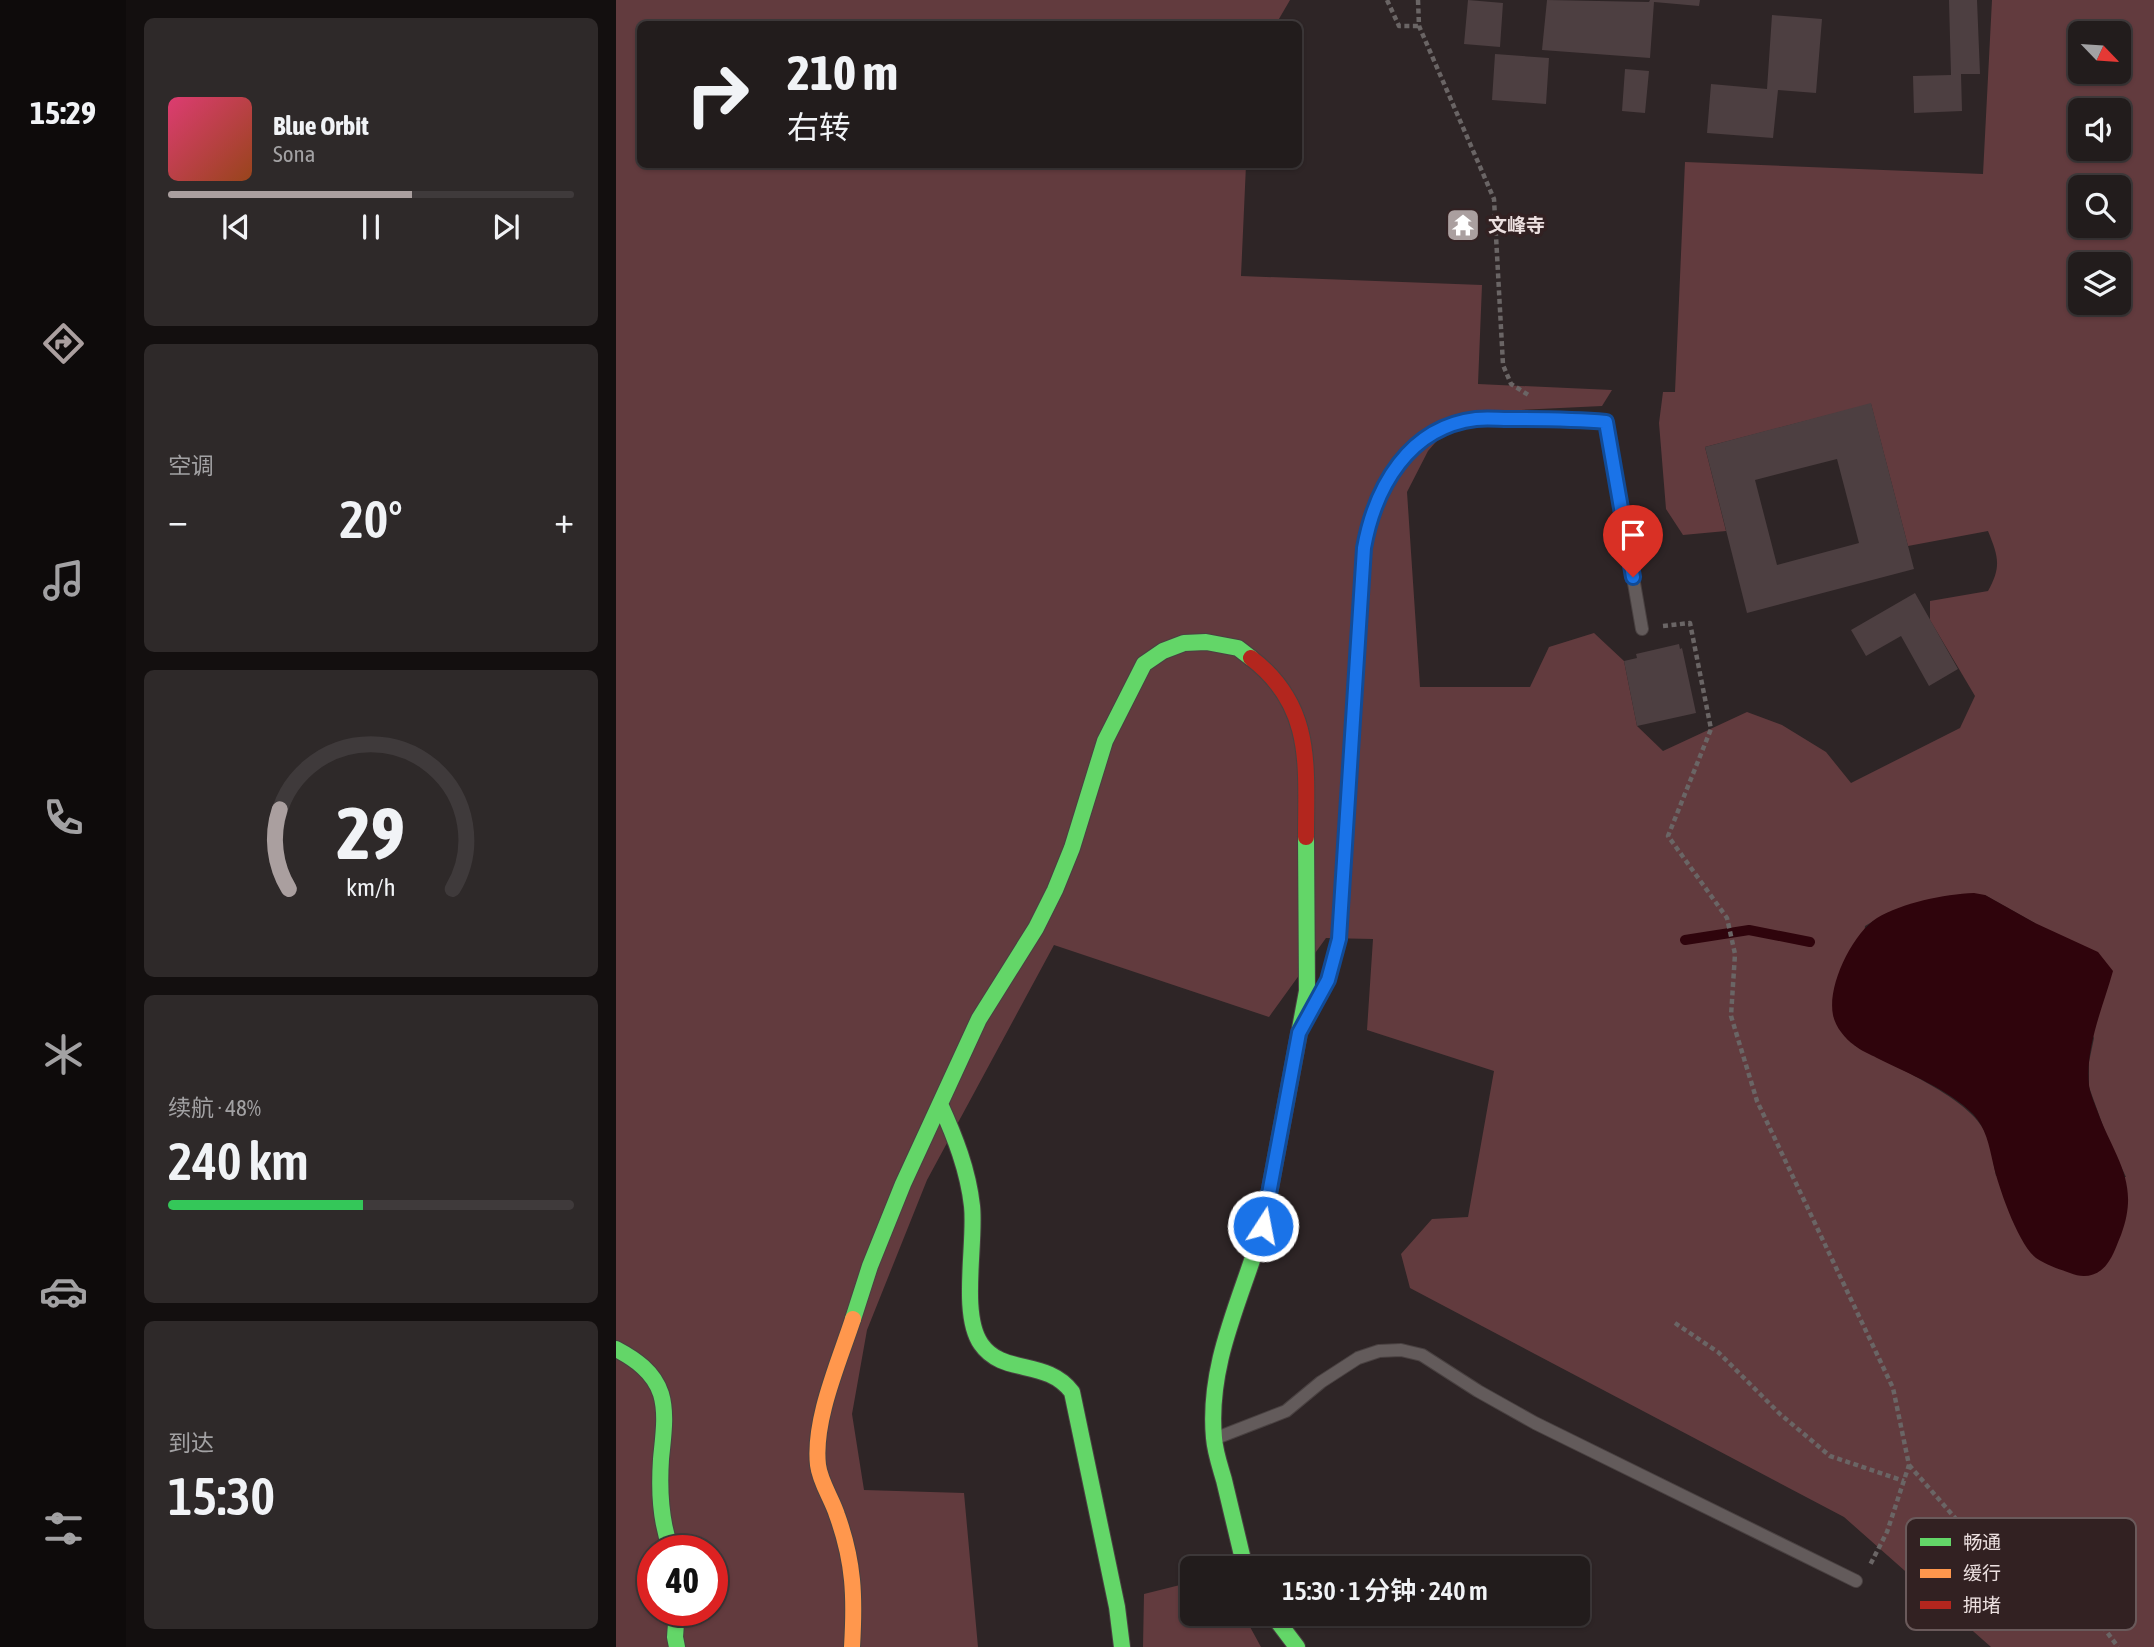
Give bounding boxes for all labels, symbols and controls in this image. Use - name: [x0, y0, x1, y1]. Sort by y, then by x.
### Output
- north arrow: [2068, 21, 2132, 84]
- map controls: [2068, 21, 2131, 315]
- text: 210 m: [787, 44, 898, 100]
- icon: right: [672, 49, 763, 140]
- text: 15:29: [30, 94, 96, 131]
- button: sound: [2068, 98, 2131, 161]
- text: 右转: [787, 109, 851, 146]
- text: Blue Orbit: [273, 111, 369, 141]
- text: Sona: [273, 141, 315, 167]
- button: search: [2068, 175, 2131, 238]
- temple icon: 文峰寺: [1444, 206, 1482, 244]
- icon: previous: [217, 208, 255, 246]
- icon: pause: [352, 208, 390, 246]
- icon: next: [487, 208, 525, 246]
- place label: 文峰寺: [1488, 214, 1545, 236]
- button: layers: [2068, 252, 2131, 315]
- icon: directions: [39, 319, 88, 368]
- text: 空调: [168, 453, 214, 479]
- text: 20°: [339, 489, 403, 549]
- text: −: [168, 498, 188, 541]
- text: +: [554, 498, 574, 541]
- pin: [1603, 505, 1663, 577]
- icon: arrive: [1614, 516, 1652, 554]
- icon: music: [39, 556, 88, 605]
- text: 29: [337, 792, 405, 875]
- icon: phone: [39, 793, 88, 842]
- text: km/h: [346, 873, 396, 901]
- icon: climate: [39, 1030, 88, 1079]
- text: 续航 · 48%: [168, 1095, 261, 1121]
- text: 240 km: [168, 1131, 309, 1191]
- position arrow: [1226, 1189, 1300, 1263]
- icon: car: [39, 1267, 88, 1316]
- text: 到达: [168, 1430, 214, 1456]
- text: 15:30: [168, 1466, 275, 1526]
- icon: filters: [39, 1504, 88, 1553]
- legend: [1906, 1518, 2136, 1630]
- text: 畅通: [1963, 1531, 2001, 1553]
- speed limit sign: 40: [637, 1535, 728, 1626]
- text: 缓行: [1963, 1562, 2001, 1584]
- text: 15:30 · 1 分钟 · 240 m: [1282, 1576, 1488, 1606]
- text: 拥堵: [1963, 1594, 2001, 1616]

